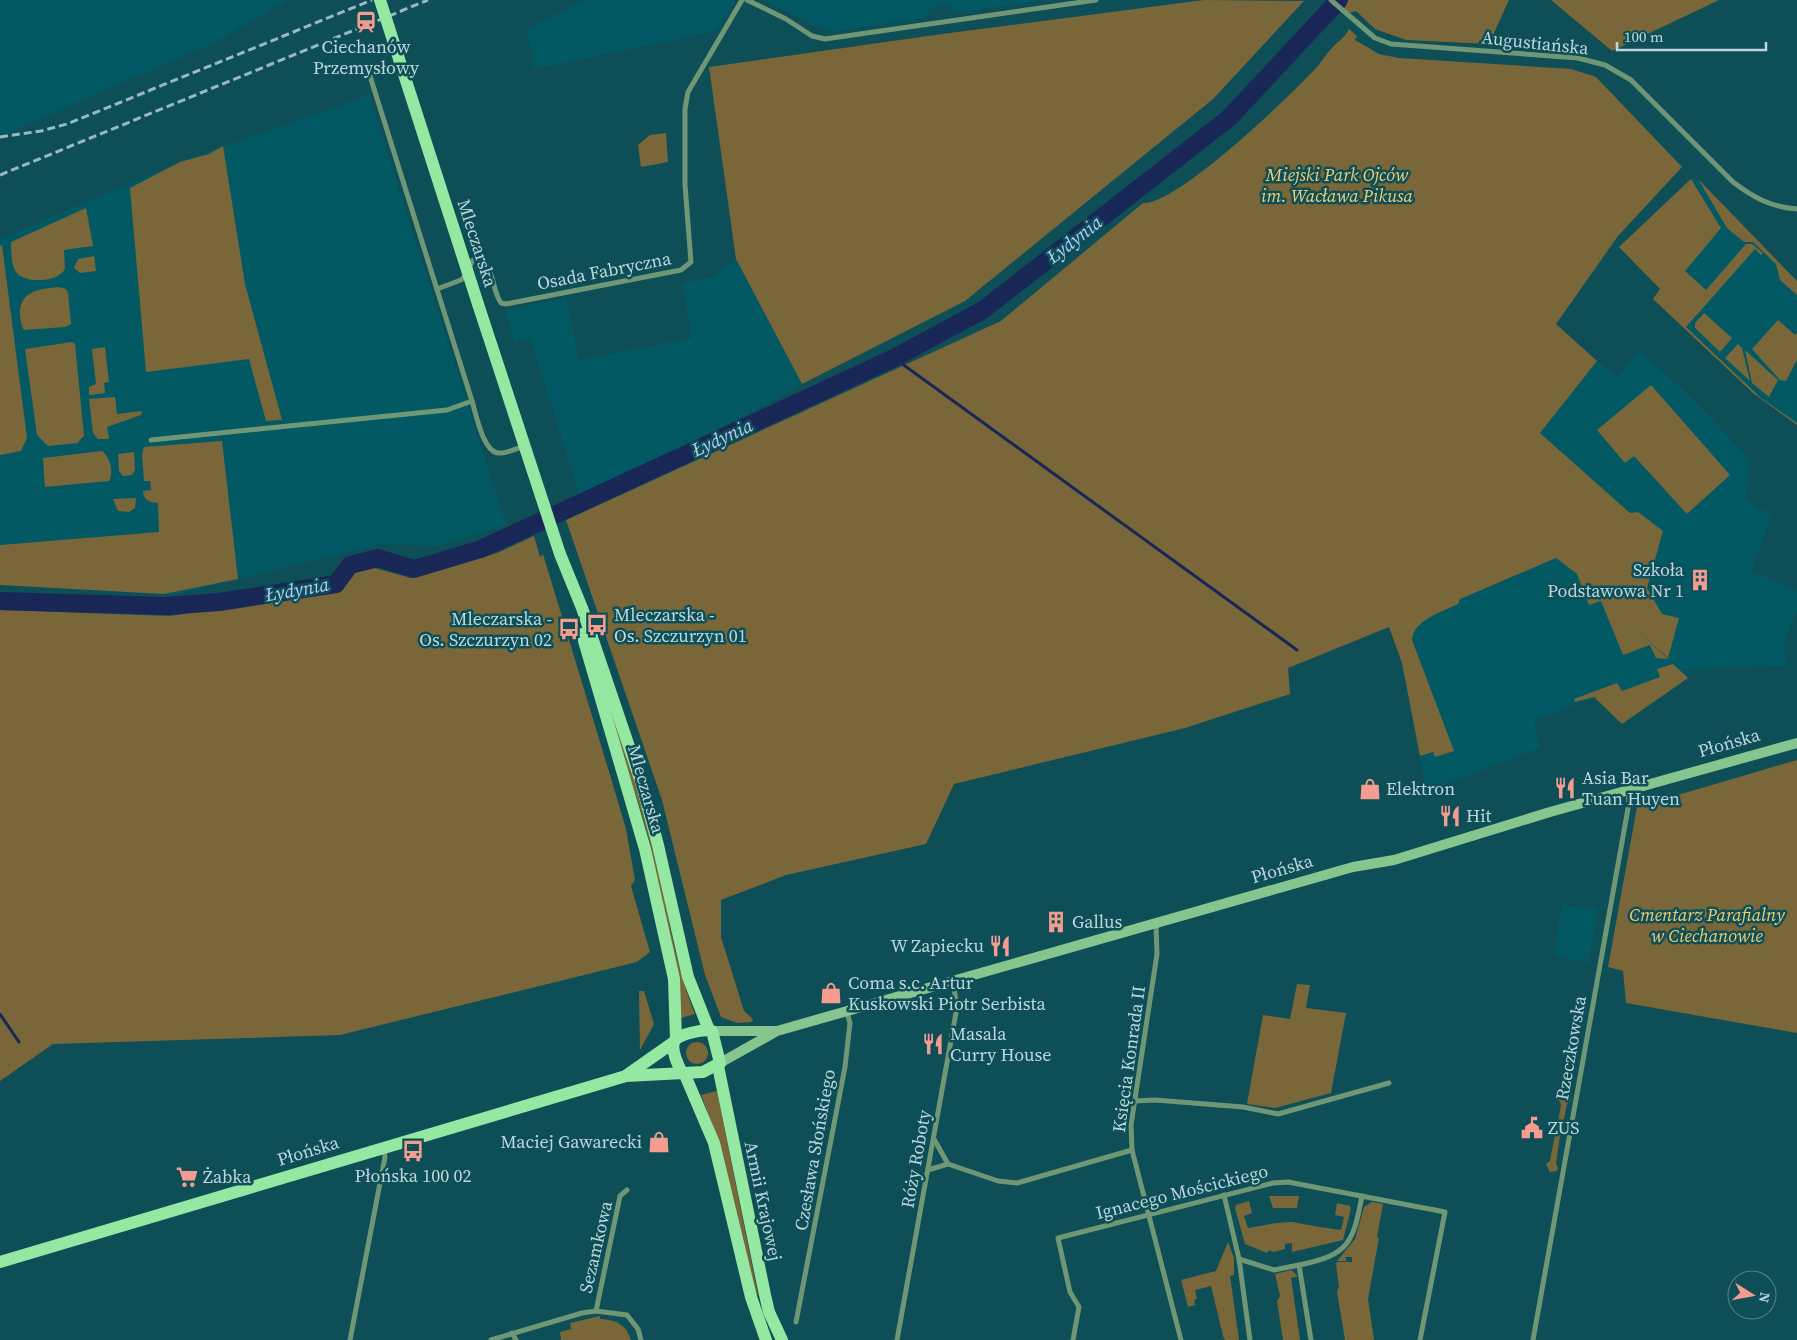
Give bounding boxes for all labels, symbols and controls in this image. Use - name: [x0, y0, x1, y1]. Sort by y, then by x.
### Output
- station icon: Ciechanów Przemysłowy: [353, 9, 379, 35]
- scale bar: [1617, 20, 1766, 52]
- street label: Augustiańska: [1480, 24, 1591, 61]
- text: 100 m: [1624, 26, 1664, 47]
- place label: Ciechanów Przemysłowy: [313, 34, 420, 80]
- park label: Miejski Park Ojców im. Wacława Pikusa: [1261, 162, 1413, 208]
- street label: Mleczarska: [452, 196, 504, 291]
- water label: Łydynia: [1040, 209, 1107, 270]
- street label: Osada Fabryczna: [535, 245, 674, 296]
- water label: Łydynia: [686, 412, 757, 463]
- place label: Szkoła Podstawowa Nr 1: [1547, 557, 1685, 603]
- building icon: Szkoła Podstawowa Nr 1: [1687, 567, 1713, 593]
- water label: Łydynia: [262, 571, 331, 608]
- place label: Mleczarska - Os. Szczurzyn 01: [614, 602, 747, 648]
- place label: Mleczarska - Os. Szczurzyn 02: [419, 606, 552, 652]
- bus stop icon: Mleczarska - Os. Szczurzyn 01: [584, 612, 610, 638]
- bus stop icon: Mleczarska - Os. Szczurzyn 02: [556, 616, 582, 642]
- street label: Płońska: [1695, 722, 1764, 763]
- street label: Mleczarska: [622, 742, 671, 837]
- place label: Asia Bar Tuan Huyen: [1582, 765, 1680, 811]
- restaurant icon: Asia Bar Tuan Huyen: [1552, 775, 1578, 801]
- shop icon: Elektron: [1357, 776, 1383, 802]
- place label: Elektron: [1386, 776, 1455, 801]
- restaurant icon: Hit: [1437, 803, 1463, 829]
- place label: Hit: [1466, 803, 1492, 828]
- street label: Płońska: [1248, 848, 1317, 889]
- park label: Cmentarz Parafialny w Ciechanowie: [1629, 902, 1785, 948]
- building icon: Gallus: [1043, 909, 1069, 935]
- place label: Gallus: [1072, 909, 1122, 934]
- place label: W Zapiecku: [891, 933, 984, 958]
- restaurant icon: W Zapiecku: [987, 933, 1013, 959]
- place label: Coma s.c. Artur Kuskowski Piotr Serbista: [848, 970, 1046, 1016]
- shop icon: Coma s.c. Artur Kuskowski Piotr Serbista: [818, 980, 844, 1006]
- street label: Księcia Konrada II: [1106, 984, 1151, 1134]
- street label: Rzeczkowska: [1549, 993, 1592, 1102]
- place label: Masala Curry House: [950, 1021, 1052, 1067]
- restaurant icon: Masala Curry House: [920, 1031, 946, 1057]
- street label: Czesława Słońskiego: [788, 1067, 841, 1233]
- street label: Róży Roboty: [895, 1107, 937, 1210]
- public building icon: ZUS: [1519, 1115, 1545, 1141]
- place label: ZUS: [1548, 1115, 1580, 1140]
- street label: Płońska: [274, 1129, 343, 1172]
- place label: Maciej Gawarecki: [500, 1129, 642, 1154]
- shop icon: Maciej Gawarecki: [646, 1129, 672, 1155]
- bus stop icon: Płońska 100 02: [400, 1138, 426, 1164]
- street label: Armii Krajowej: [739, 1139, 788, 1263]
- street label: Ignacego Mościckiego: [1093, 1158, 1271, 1225]
- place label: Płońska 100 02: [355, 1163, 471, 1188]
- supermarket icon: Żabka: [174, 1164, 200, 1190]
- place label: Żabka: [203, 1164, 252, 1189]
- street label: Sezamkowa: [573, 1198, 618, 1295]
- north arrow: [1727, 1270, 1777, 1320]
- text: N: [1754, 1291, 1776, 1304]

